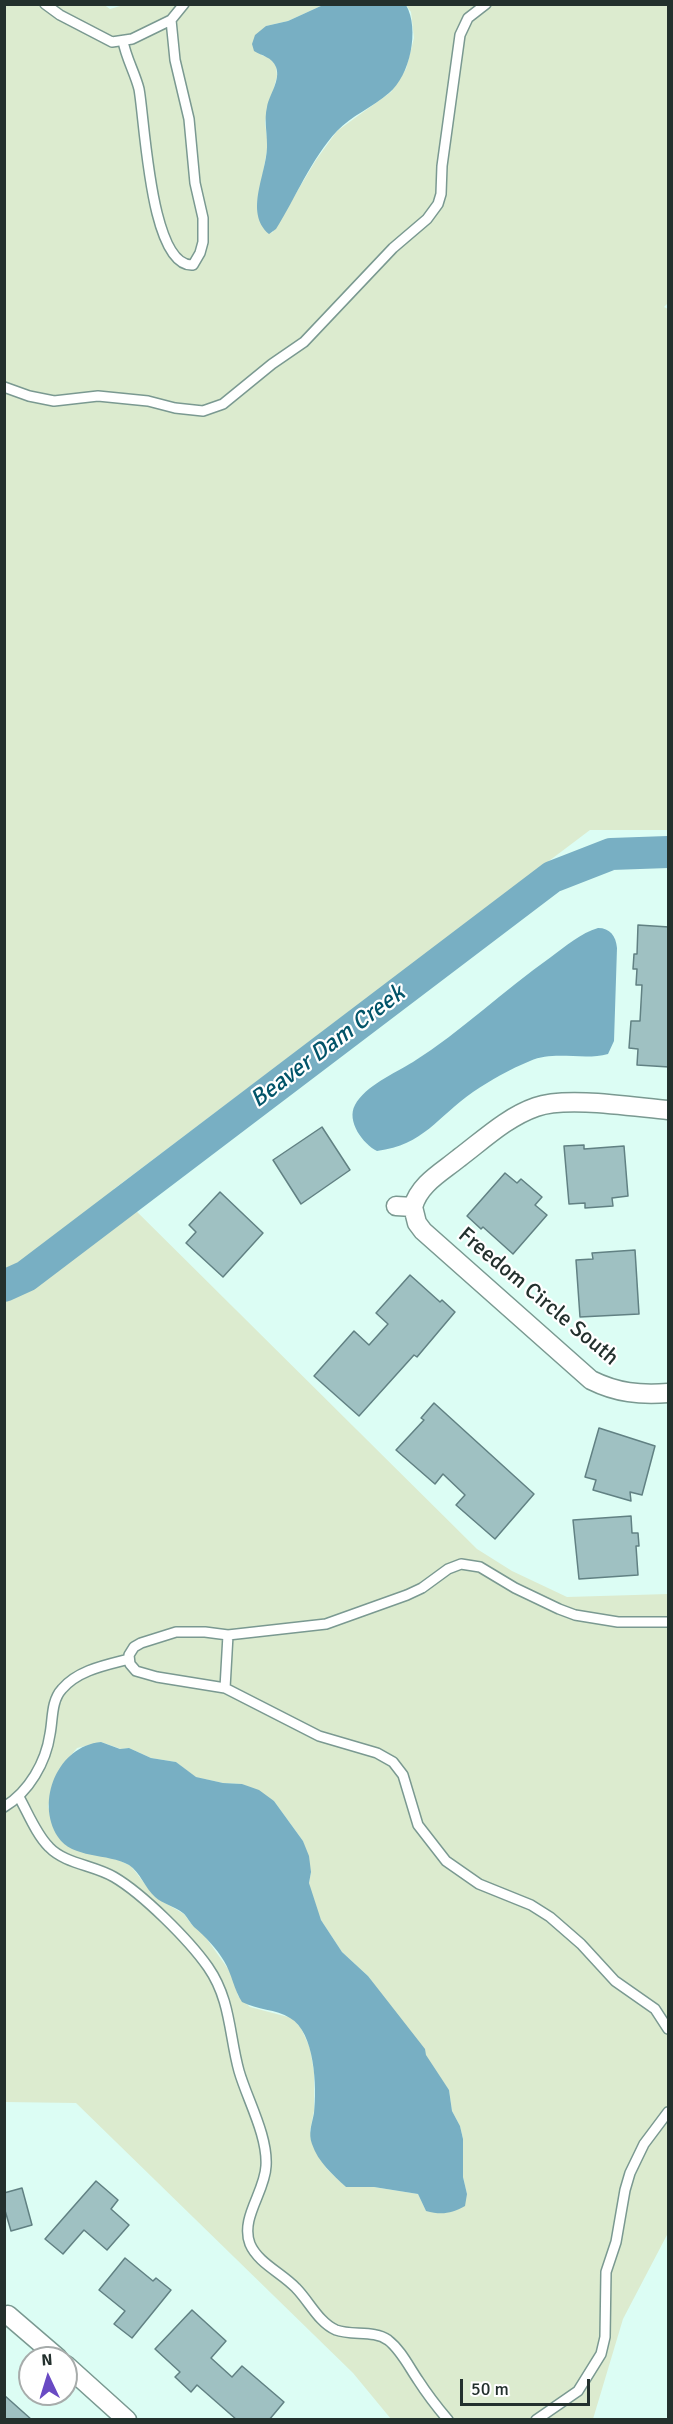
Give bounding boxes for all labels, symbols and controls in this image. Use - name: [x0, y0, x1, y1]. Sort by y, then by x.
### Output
- water label: Beaver Dam Creek: [245, 980, 411, 1114]
- street label: Freedom Circle South: [453, 1222, 623, 1372]
- north arrow: [18, 2346, 78, 2406]
- text: N: [41, 2350, 53, 2370]
- scale bar: [463, 2367, 594, 2405]
- text: 50 m: [471, 2378, 509, 2400]

